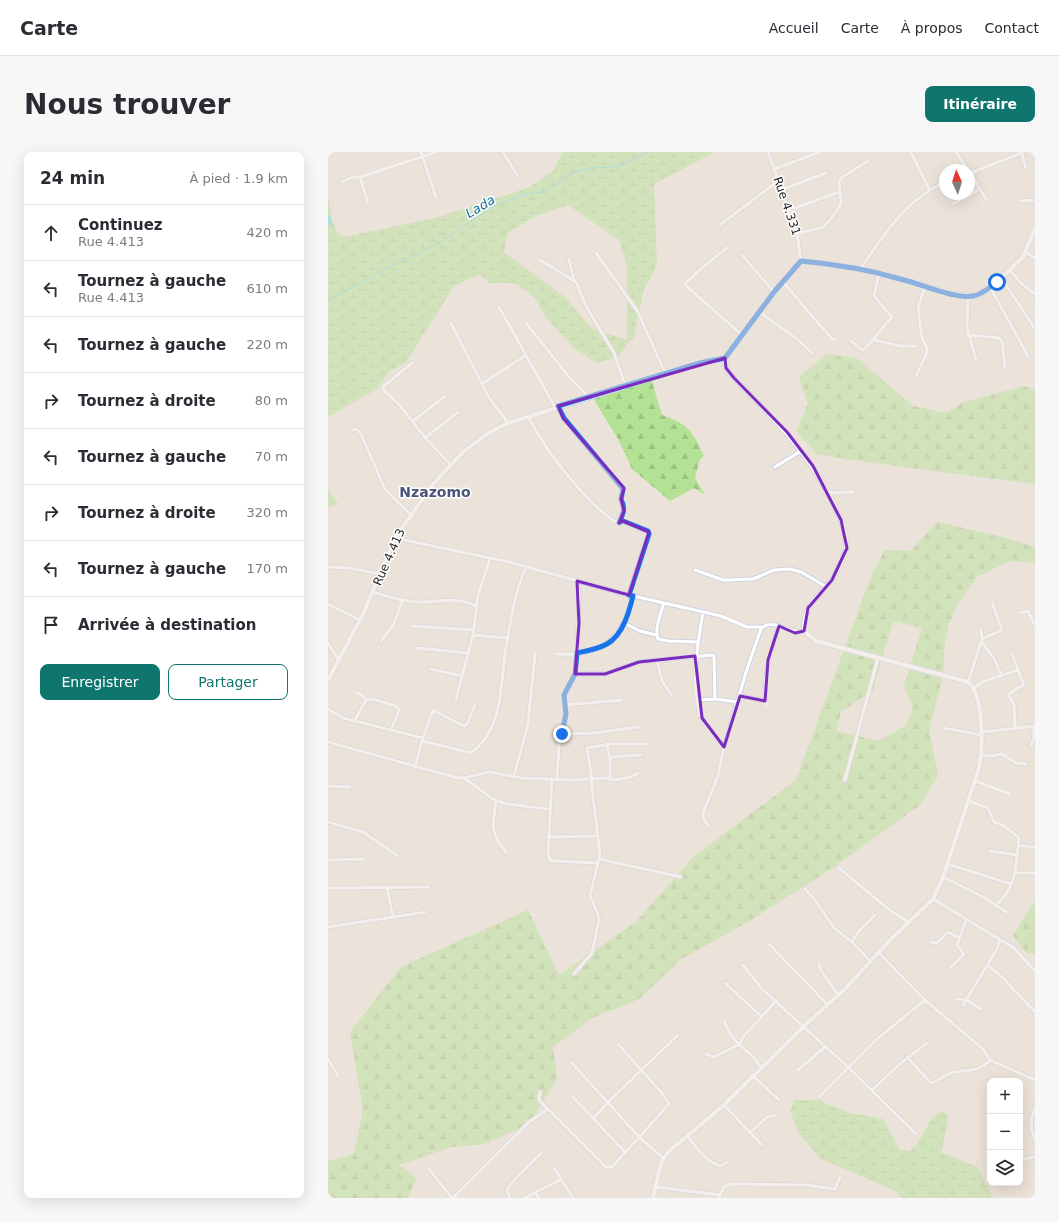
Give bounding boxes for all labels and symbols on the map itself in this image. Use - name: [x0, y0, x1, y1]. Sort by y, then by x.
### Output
- north arrow: [939, 164, 975, 200]
- street label: Rue 4.331: [770, 175, 804, 237]
- water label: Lada: [463, 192, 498, 221]
- route start: [988, 273, 1006, 291]
- district label: Nzazomo: [399, 484, 471, 500]
- street label: Rue 4.413: [370, 526, 408, 588]
- route end: [553, 725, 571, 743]

